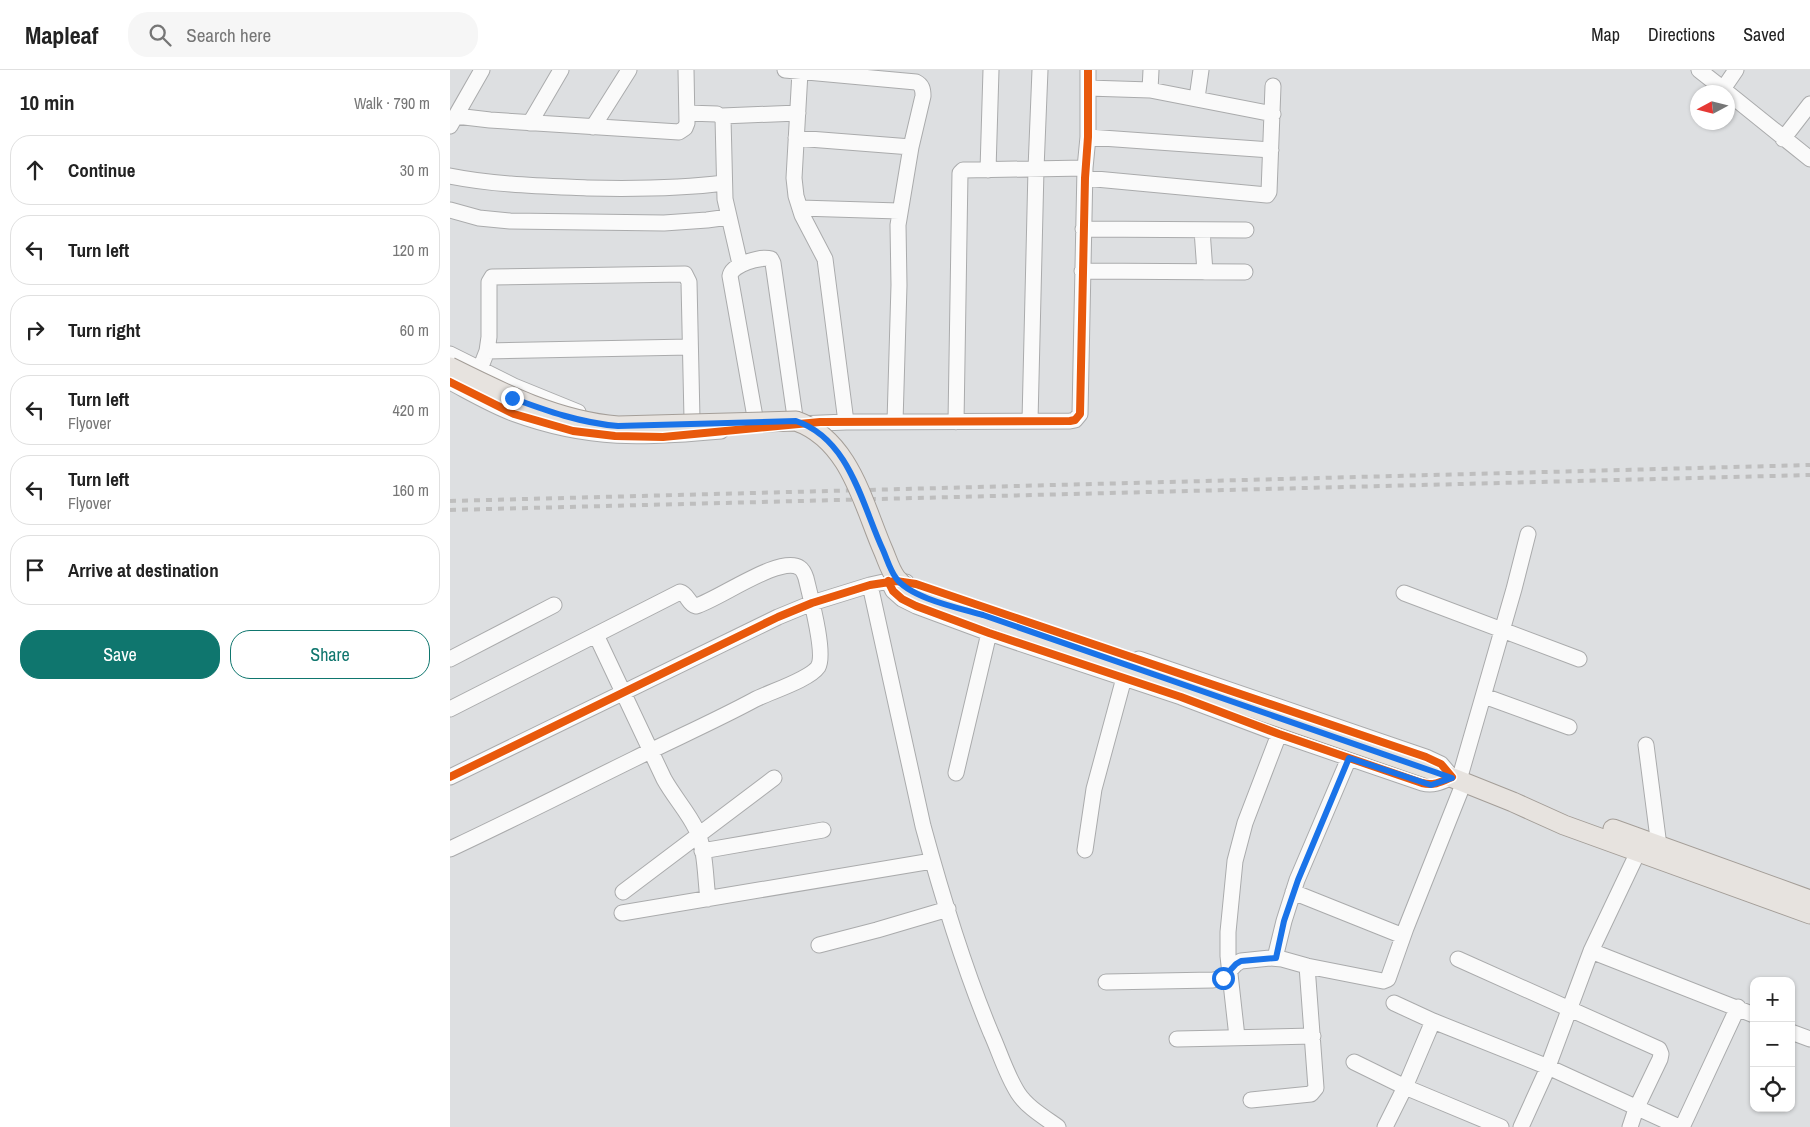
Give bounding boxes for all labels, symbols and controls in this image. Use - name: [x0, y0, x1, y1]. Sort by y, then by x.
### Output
- search box: [128, 12, 478, 57]
- text: Mapleaf: [25, 19, 98, 51]
- icon: search: [146, 21, 174, 49]
- text: Search here: [186, 22, 271, 48]
- text: Map: [1591, 22, 1620, 47]
- text: Directions: [1648, 22, 1715, 47]
- text: Saved: [1743, 22, 1785, 47]
- north arrow: [1690, 85, 1735, 130]
- text: 10 min: [20, 88, 75, 117]
- text: Walk · 790 m: [354, 92, 430, 114]
- icon: ahead: [21, 156, 49, 184]
- text: Continue: [68, 157, 136, 183]
- text: 30 m: [400, 159, 429, 181]
- icon: left: [21, 236, 49, 264]
- text: Turn left: [68, 237, 129, 263]
- text: 120 m: [393, 239, 429, 261]
- icon: right: [21, 316, 49, 344]
- text: Turn right: [68, 317, 140, 343]
- text: 60 m: [400, 319, 429, 341]
- text: Turn left: [68, 386, 129, 412]
- route end: [501, 387, 524, 410]
- icon: left: [21, 396, 49, 424]
- text: 420 m: [393, 399, 429, 421]
- text: Flyover: [68, 412, 111, 434]
- text: Turn left: [68, 466, 129, 492]
- icon: left: [21, 476, 49, 504]
- text: 160 m: [393, 479, 429, 501]
- text: Flyover: [68, 492, 111, 514]
- icon: arrive: [21, 556, 49, 584]
- text: Arrive at destination: [68, 557, 219, 583]
- button: Save: [20, 630, 220, 679]
- button: Share: [230, 630, 430, 679]
- route start: [1212, 967, 1235, 990]
- map controls: [1750, 977, 1795, 1112]
- button: +: [1750, 977, 1795, 1022]
- button: −: [1750, 1022, 1795, 1067]
- button: locate: [1750, 1067, 1795, 1112]

